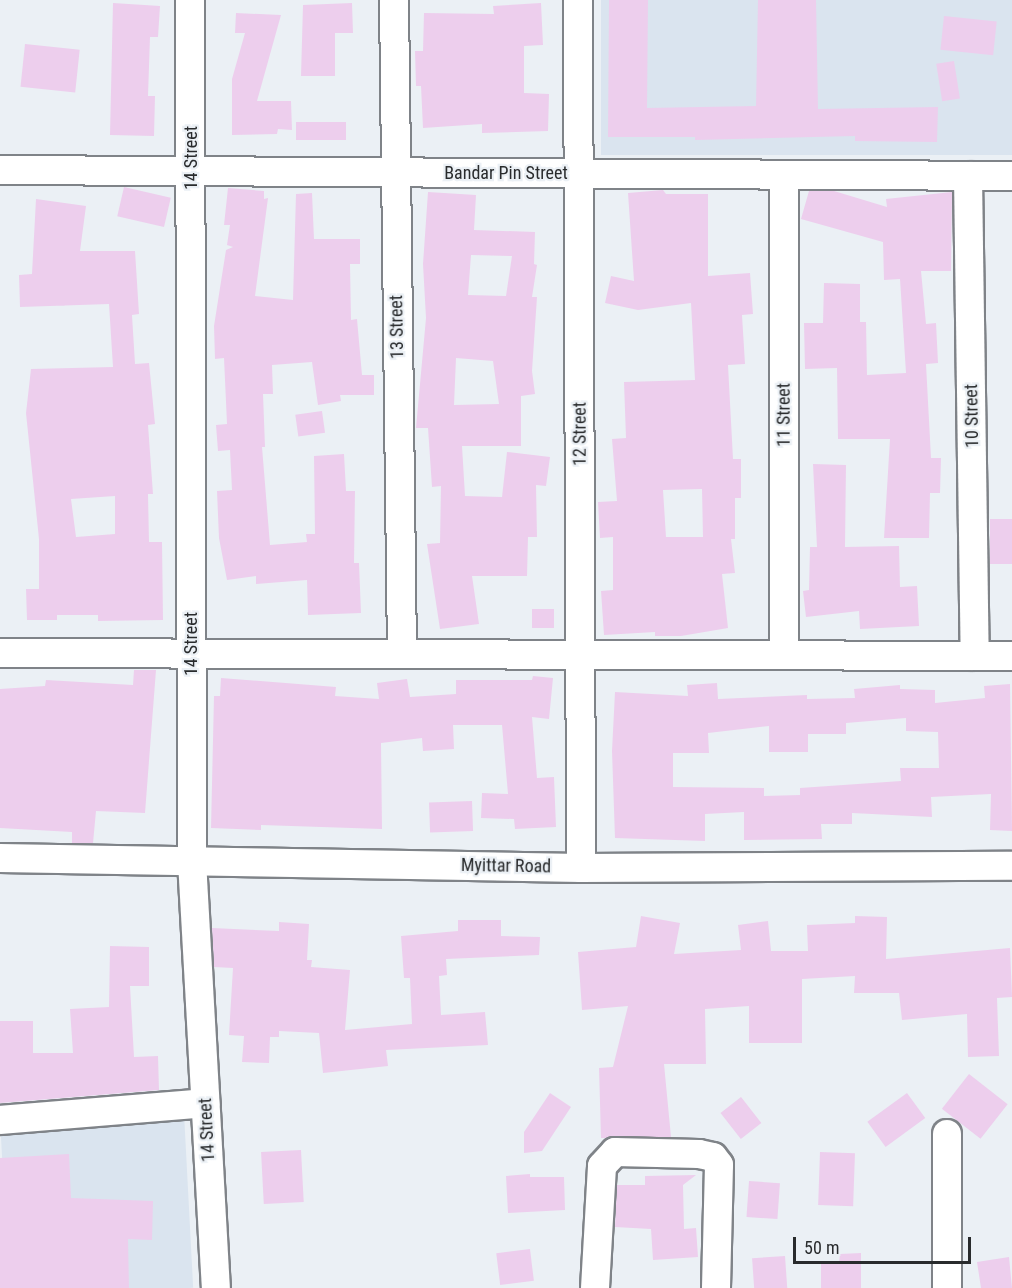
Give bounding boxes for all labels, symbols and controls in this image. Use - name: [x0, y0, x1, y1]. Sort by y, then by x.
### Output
- street label: 14 Street: [180, 126, 202, 190]
- street label: Bandar Pin Street: [444, 162, 568, 184]
- street label: 13 Street: [386, 295, 408, 359]
- street label: 11 Street: [773, 383, 795, 447]
- street label: 10 Street: [961, 384, 983, 448]
- street label: 12 Street: [569, 402, 591, 466]
- street label: 14 Street: [180, 612, 202, 676]
- street label: Myittar Road: [461, 854, 551, 878]
- street label: 14 Street: [195, 1097, 219, 1163]
- scale bar: [796, 1225, 974, 1263]
- text: 50 m: [804, 1237, 839, 1258]

